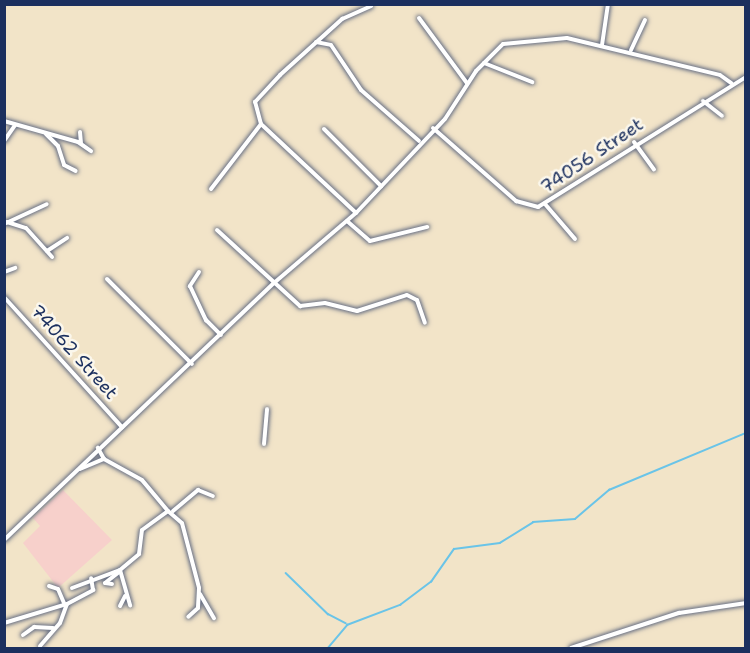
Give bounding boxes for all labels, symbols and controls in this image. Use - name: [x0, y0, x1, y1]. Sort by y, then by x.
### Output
- street label: 74056 Street: [537, 114, 647, 198]
- street label: 74062 Street: [26, 300, 122, 404]

